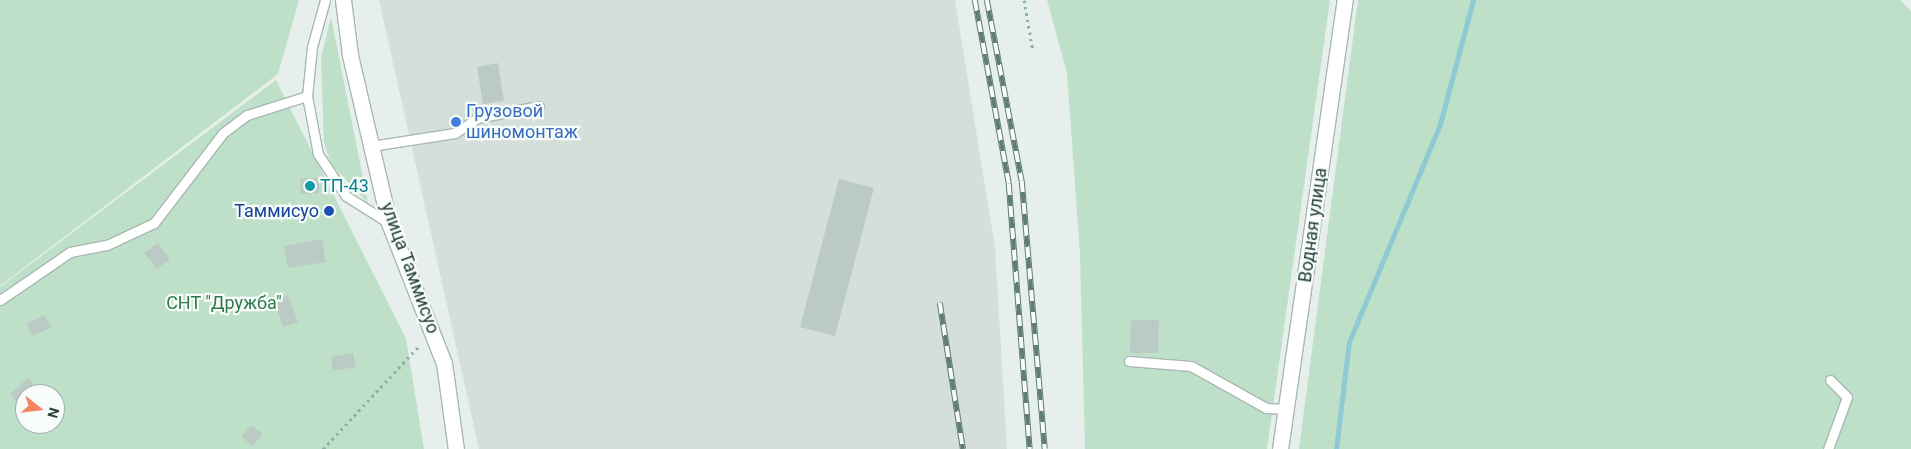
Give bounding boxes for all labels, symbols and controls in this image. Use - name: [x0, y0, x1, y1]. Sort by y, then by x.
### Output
- place label: Грузовой шиномонтаж: [466, 101, 578, 144]
- marker: Грузовой шиномонтаж: [450, 116, 462, 128]
- street label: Водная улица: [1294, 166, 1332, 284]
- place label: ТП-43: [320, 175, 369, 197]
- marker: ТП-43: [304, 180, 316, 192]
- street label: улица Таммисуо: [376, 199, 444, 337]
- place label: Таммисуо: [234, 200, 319, 222]
- marker: Таммисуо: [323, 205, 335, 217]
- park label: СНТ "Дружба": [166, 292, 282, 314]
- north arrow: [15, 384, 65, 434]
- text: N: [44, 406, 63, 420]

